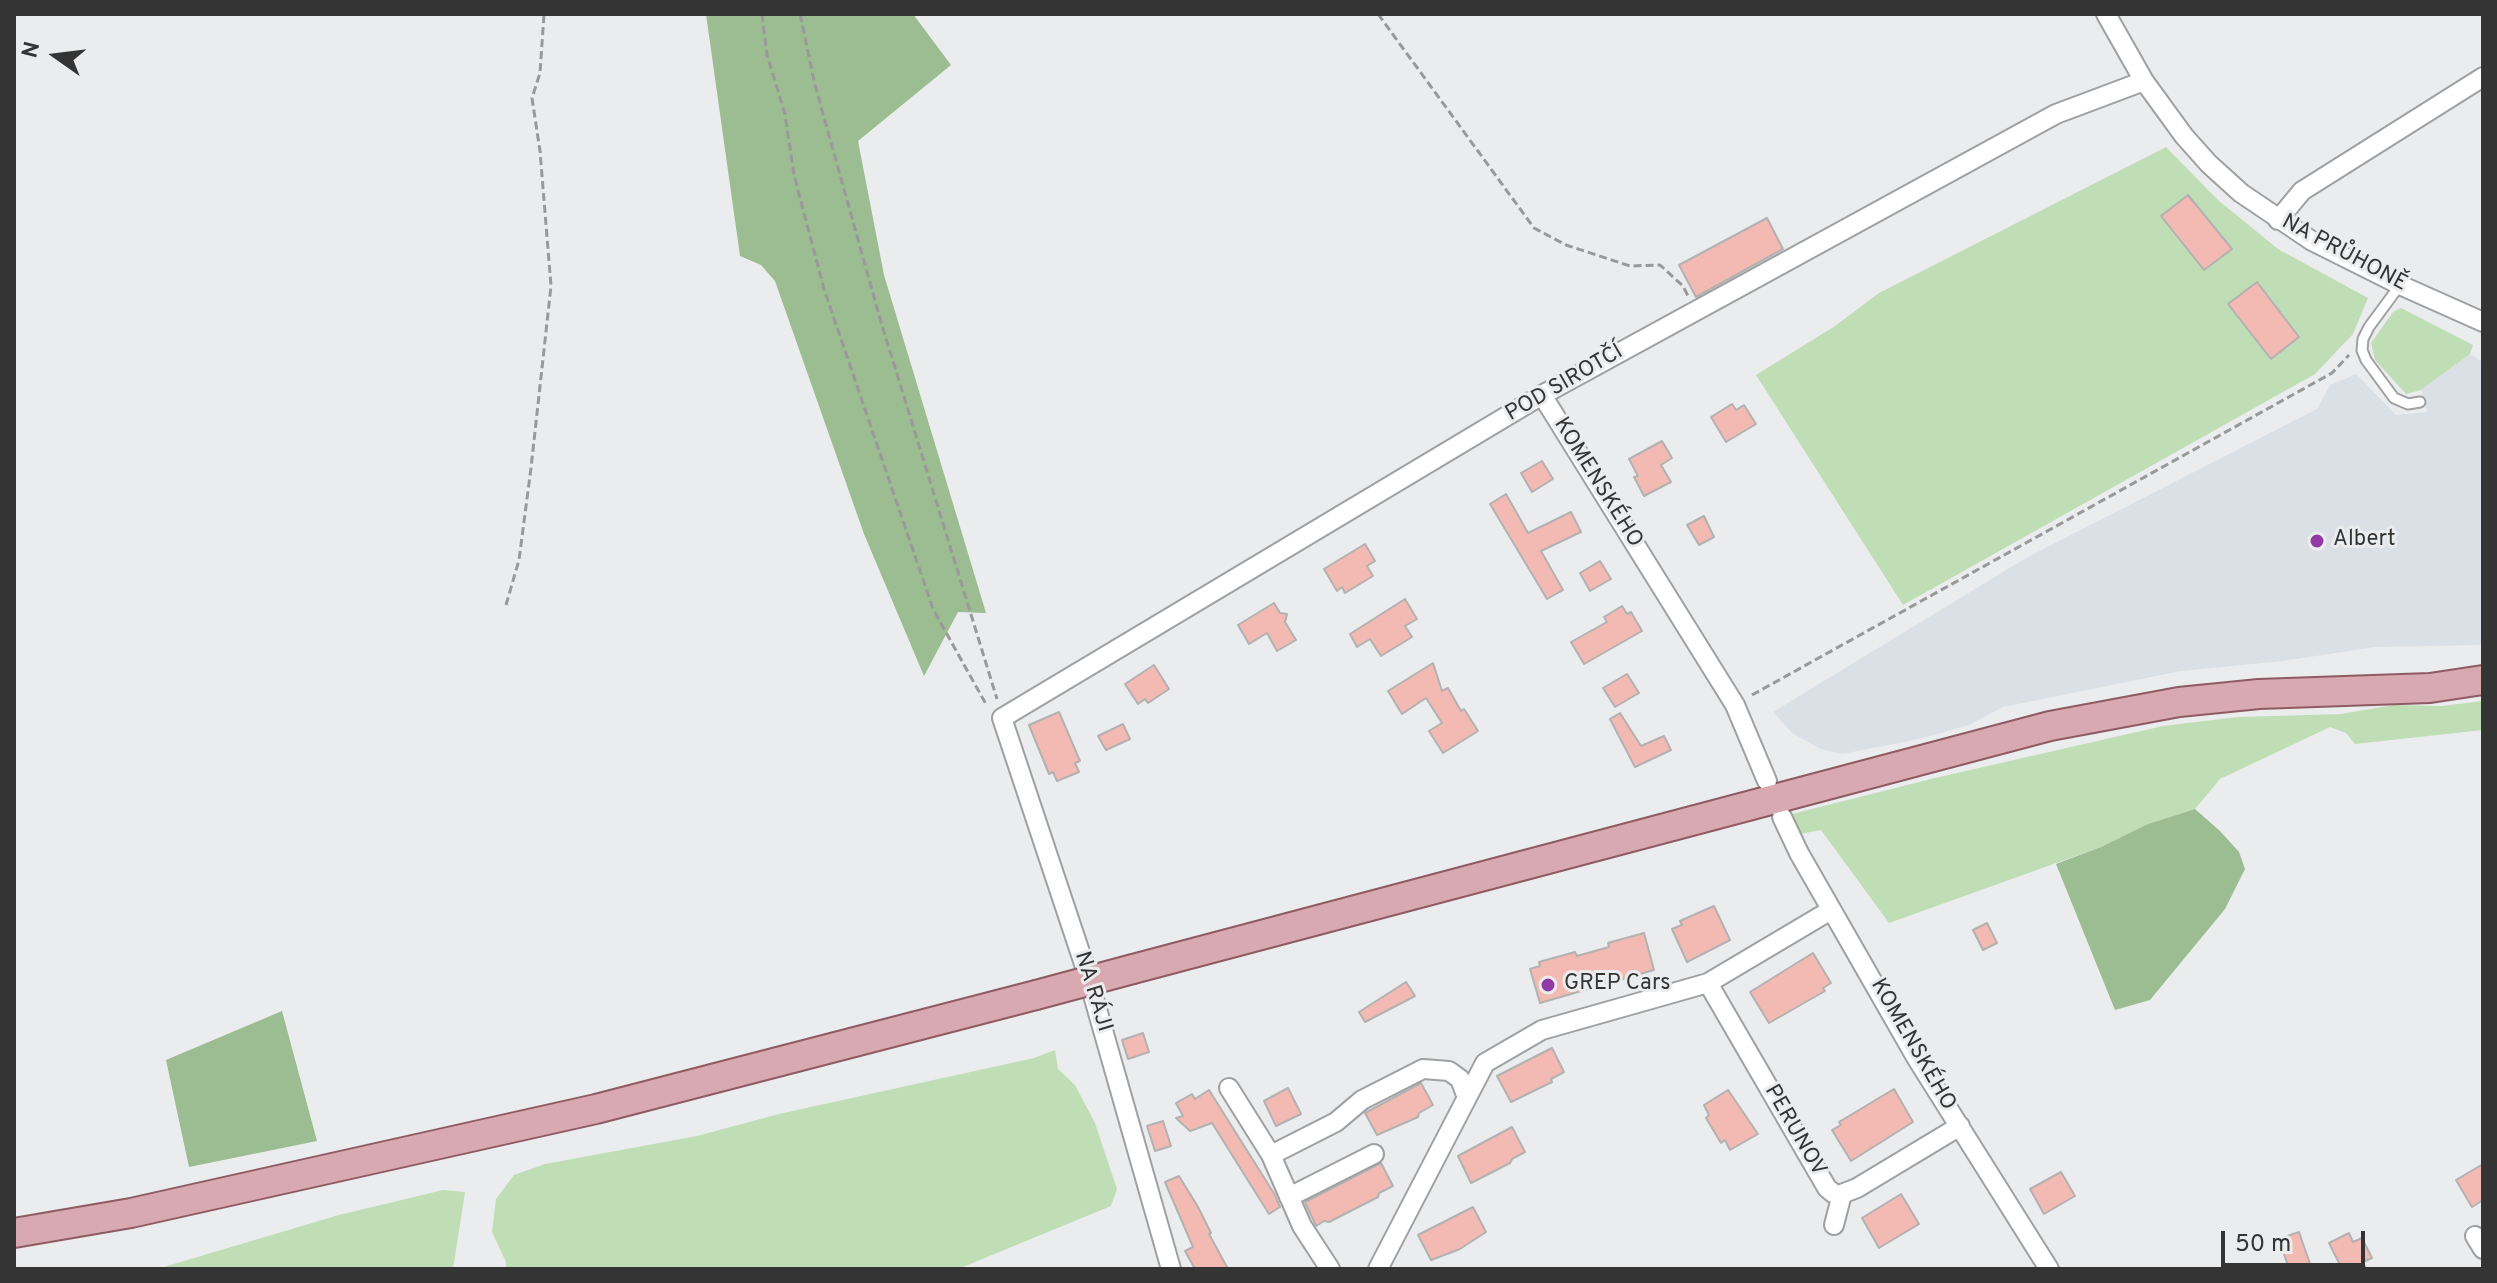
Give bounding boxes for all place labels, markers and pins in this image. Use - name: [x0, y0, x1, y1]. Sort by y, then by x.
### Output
- place label: Albert: [2333, 528, 2396, 554]
- marker: Albert: [2308, 532, 2326, 550]
- place label: GREP Cars: [1564, 972, 1671, 998]
- marker: GREP Cars: [1539, 976, 1557, 994]

